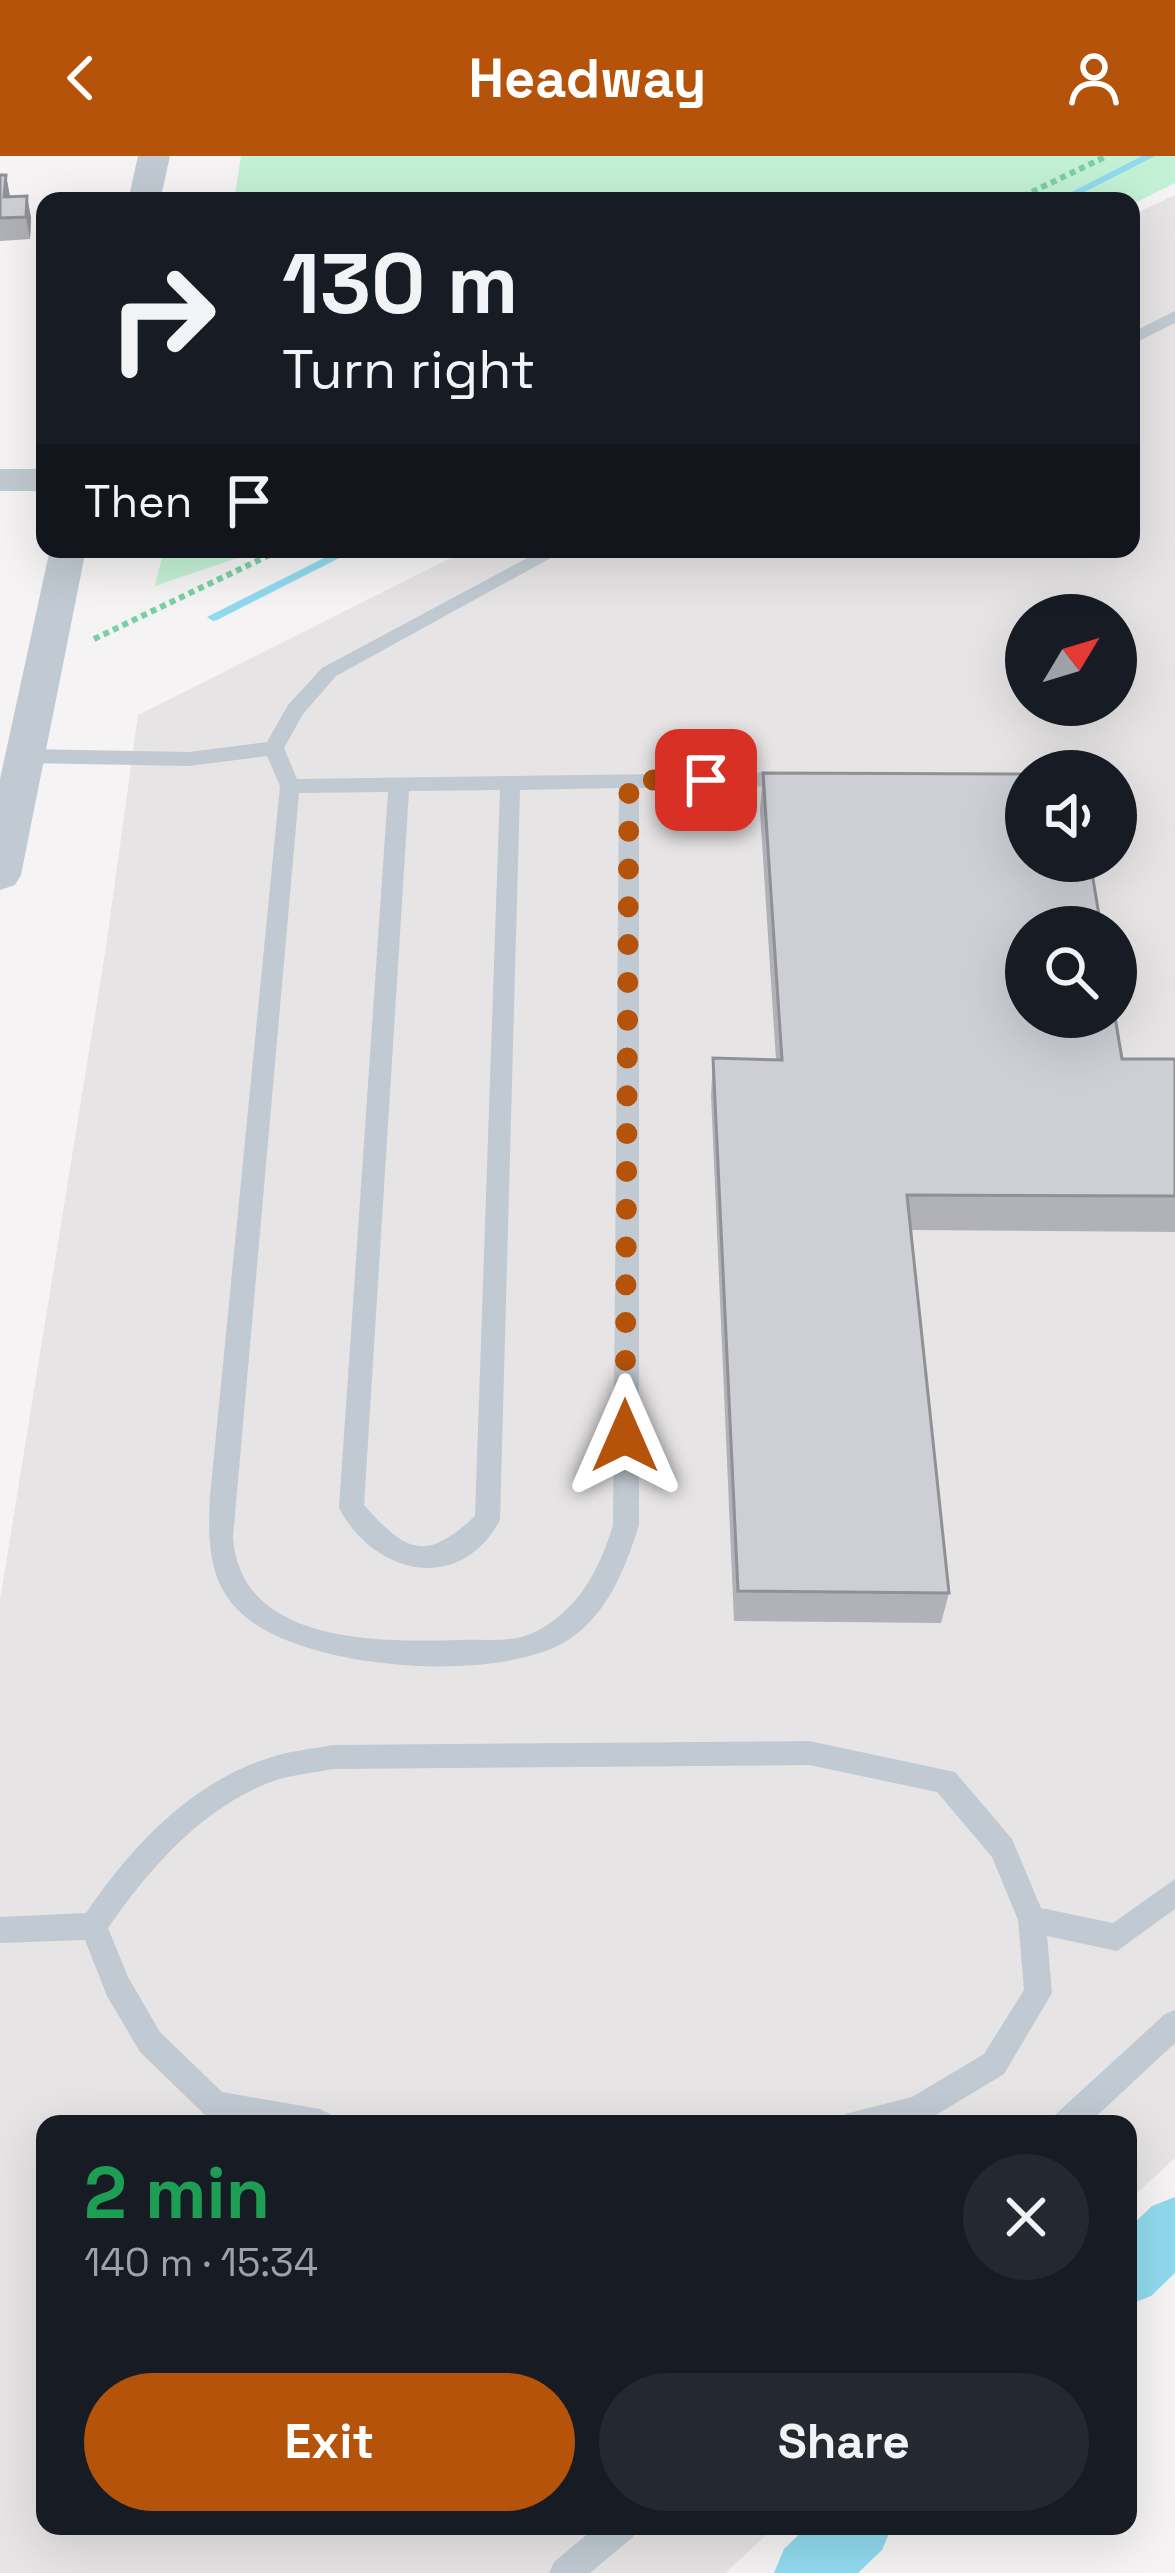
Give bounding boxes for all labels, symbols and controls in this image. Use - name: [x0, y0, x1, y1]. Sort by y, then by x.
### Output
- text: Headway: [469, 44, 706, 113]
- icon: back: [48, 45, 114, 111]
- icon: person: [1061, 45, 1127, 111]
- text: 130 m: [282, 230, 519, 338]
- icon: right: [84, 240, 240, 396]
- text: Turn right: [282, 335, 535, 404]
- icon: arrive: [216, 468, 282, 534]
- text: Then: [84, 473, 192, 530]
- north arrow: [1005, 594, 1137, 726]
- map controls: [1005, 594, 1137, 1038]
- pin: [655, 729, 757, 831]
- icon: arrive: [673, 747, 739, 813]
- button: sound: [1005, 750, 1137, 882]
- button: search: [1005, 906, 1137, 1038]
- position arrow: [562, 1373, 688, 1499]
- text: 2 min: [84, 2147, 270, 2239]
- button: close: [963, 2154, 1089, 2280]
- text: 140 m · 15:34: [84, 2238, 318, 2287]
- button: Exit: [84, 2373, 575, 2511]
- button: Share: [599, 2373, 1089, 2511]

